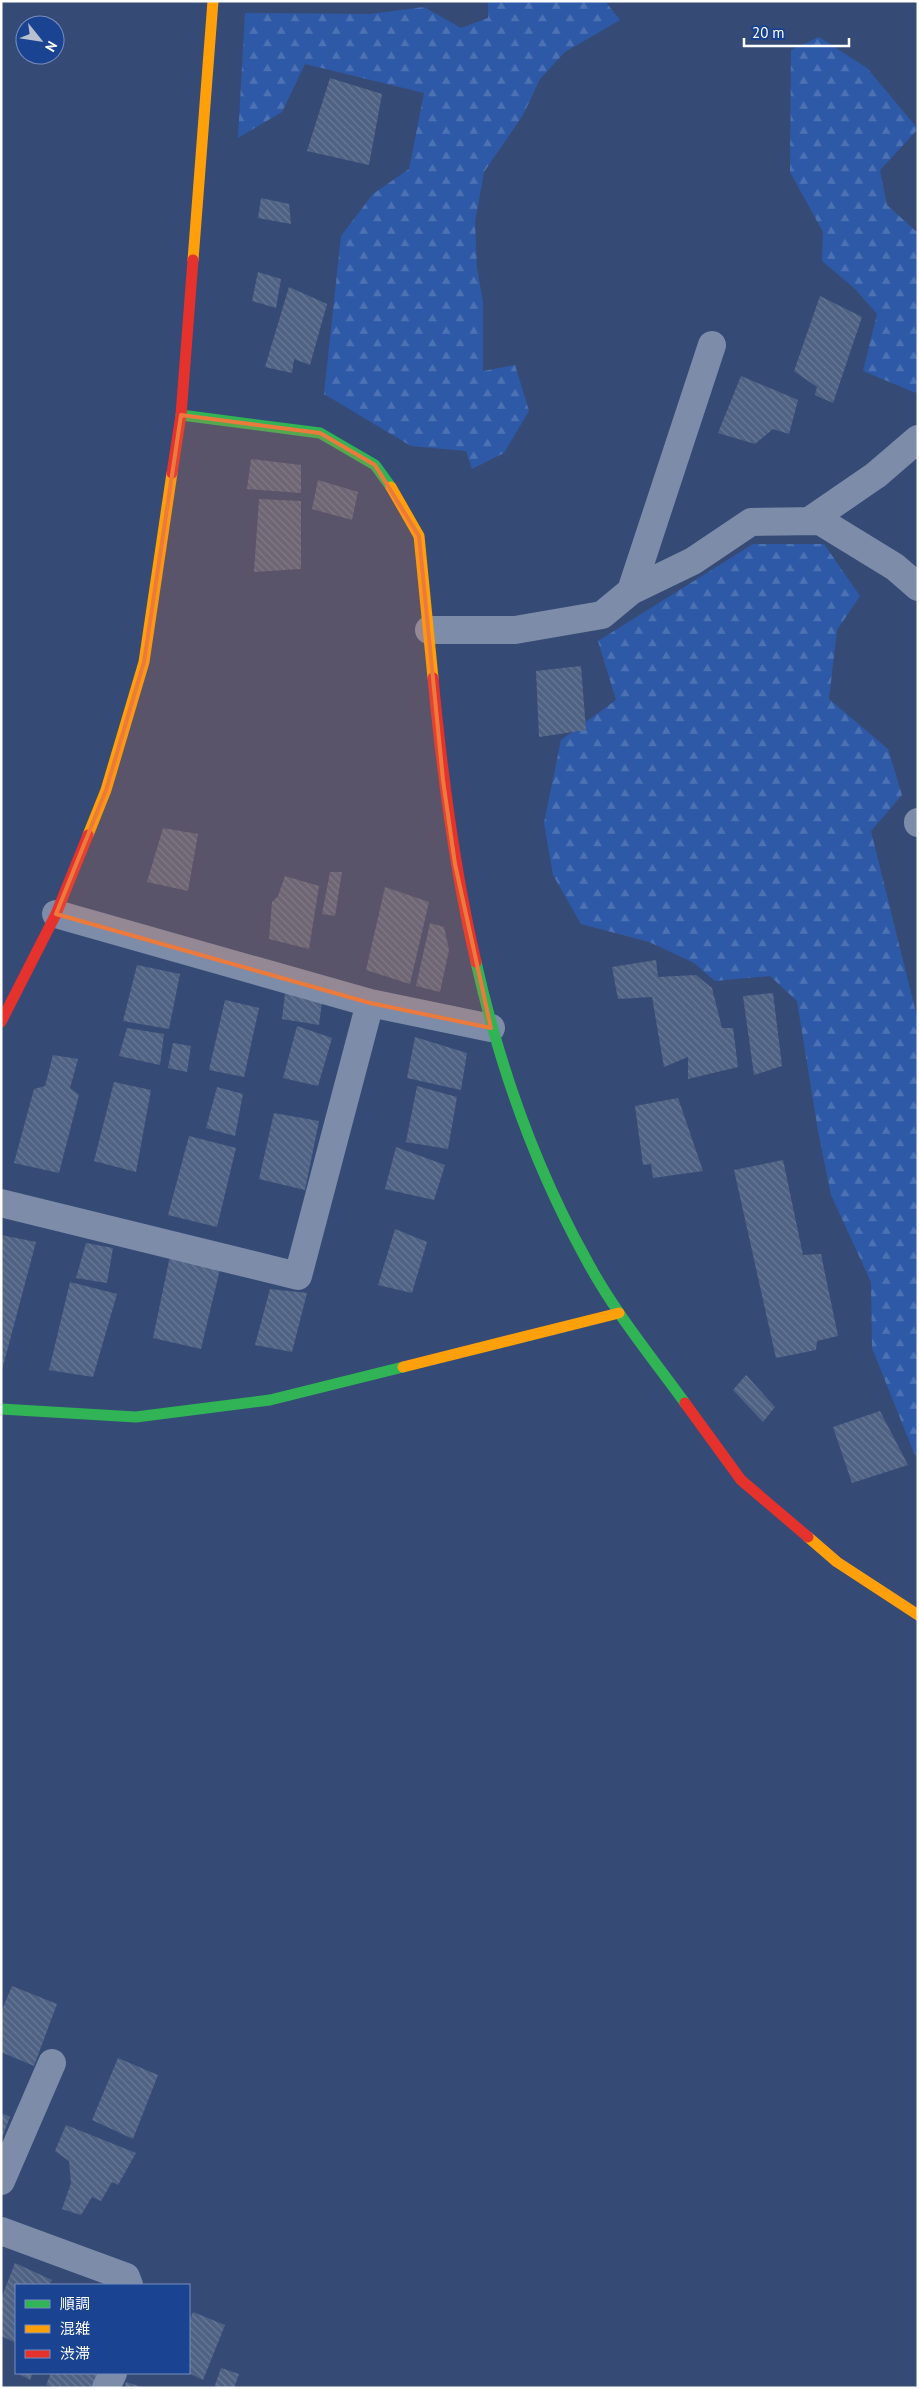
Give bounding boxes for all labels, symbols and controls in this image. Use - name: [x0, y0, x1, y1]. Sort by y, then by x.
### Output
- north arrow: [15, 15, 65, 65]
- scale bar: [744, 15, 849, 47]
- text: 20 m: [752, 23, 785, 42]
- text: N: [41, 38, 61, 55]
- legend: [15, 2284, 190, 2374]
- text: 順調: [60, 2294, 90, 2313]
- text: 混雑: [60, 2319, 90, 2338]
- text: 渋滞: [60, 2344, 90, 2363]

